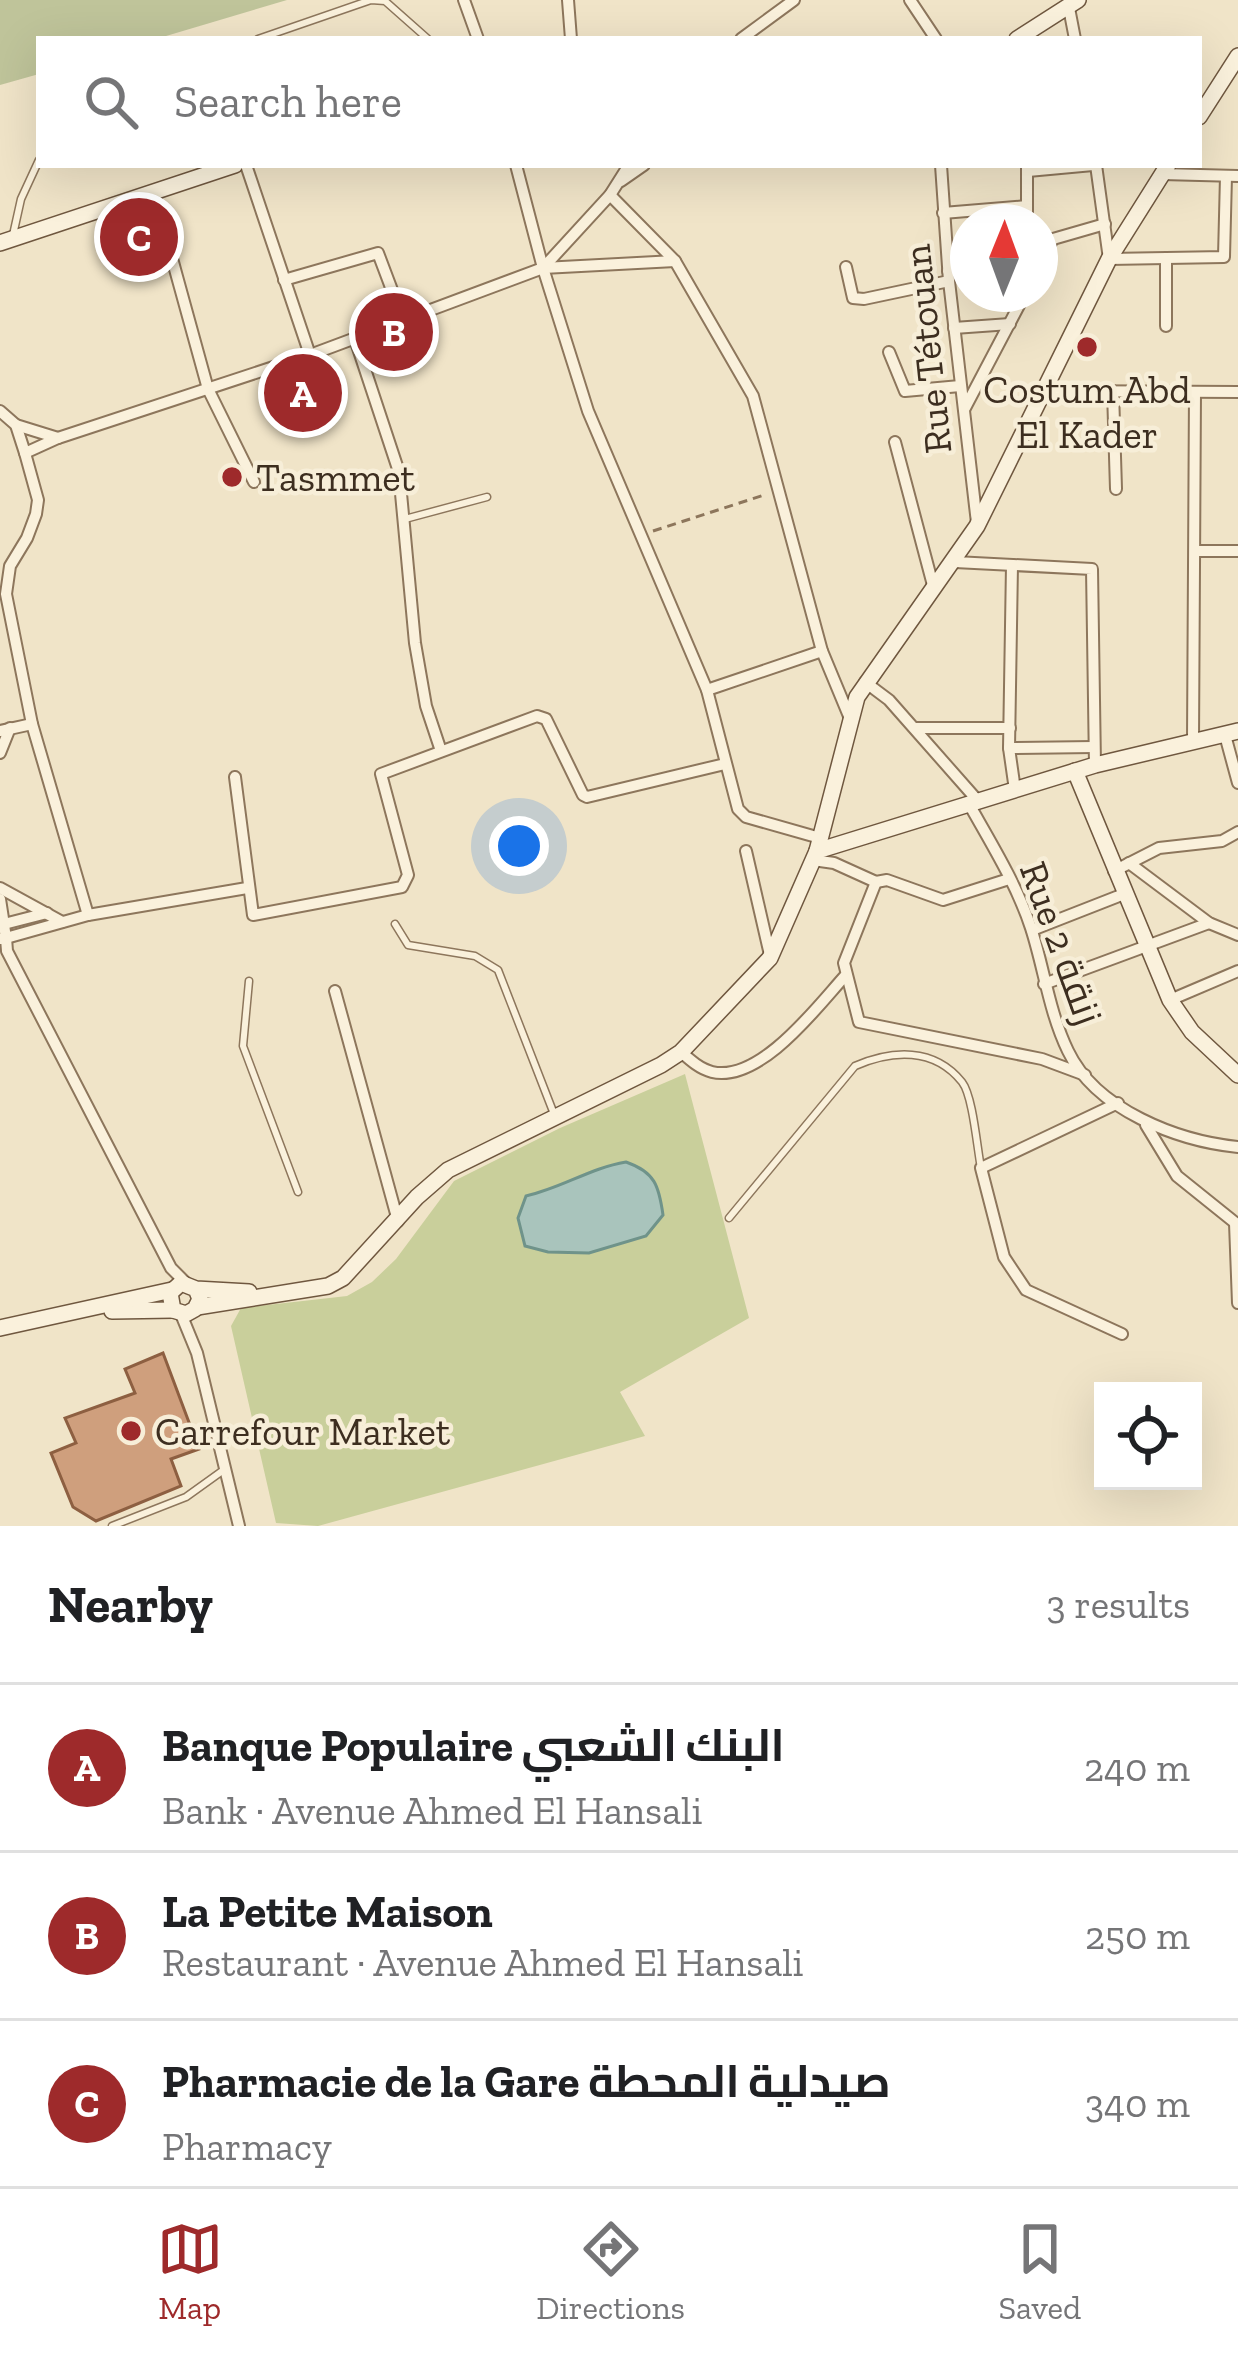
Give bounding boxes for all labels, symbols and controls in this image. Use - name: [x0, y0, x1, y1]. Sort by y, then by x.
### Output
- search box: [36, 36, 1202, 168]
- icon: search: [78, 69, 144, 135]
- text: Search here: [174, 75, 402, 129]
- pin: C: [100, 192, 178, 282]
- north arrow: [950, 204, 1058, 312]
- street label: Rue Tétouan: [893, 242, 961, 456]
- pin: B: [355, 287, 433, 377]
- marker: Costum Abd El Kader: [1074, 334, 1100, 360]
- pin: A: [264, 348, 342, 438]
- place label: Costum Abd El Kader: [983, 366, 1191, 458]
- place label: Tasmmet: [256, 454, 416, 501]
- marker: Tasmmet: [219, 464, 245, 490]
- your location: [489, 816, 549, 876]
- street label: Rue 2 زنقة: [1010, 855, 1112, 1031]
- map controls: [1094, 1382, 1202, 1490]
- button: locate: [1094, 1382, 1202, 1490]
- place label: Carrefour Market: [155, 1408, 451, 1455]
- marker: Carrefour Market: [118, 1418, 144, 1444]
- text: Nearby: [48, 1574, 213, 1635]
- text: 3 results: [1046, 1581, 1190, 1628]
- text: Banque Populaire البنك الشعبي: [162, 1719, 785, 1773]
- text: A: [74, 1744, 100, 1791]
- text: 240 m: [1084, 1744, 1190, 1791]
- text: Bank · Avenue Ahmed El Hansali: [162, 1787, 702, 1834]
- text: La Petite Maison: [162, 1885, 493, 1939]
- text: B: [75, 1912, 99, 1959]
- text: 250 m: [1085, 1912, 1190, 1959]
- text: Restaurant · Avenue Ahmed El Hansali: [162, 1939, 804, 1986]
- text: Pharmacie de la Gare صيدلية المحطة: [162, 2055, 891, 2109]
- text: C: [74, 2080, 100, 2127]
- text: 340 m: [1085, 2080, 1190, 2127]
- text: Pharmacy: [162, 2123, 332, 2170]
- tab: Map: [157, 2216, 223, 2327]
- tab: Directions: [536, 2216, 685, 2327]
- tab: Saved: [999, 2216, 1081, 2327]

